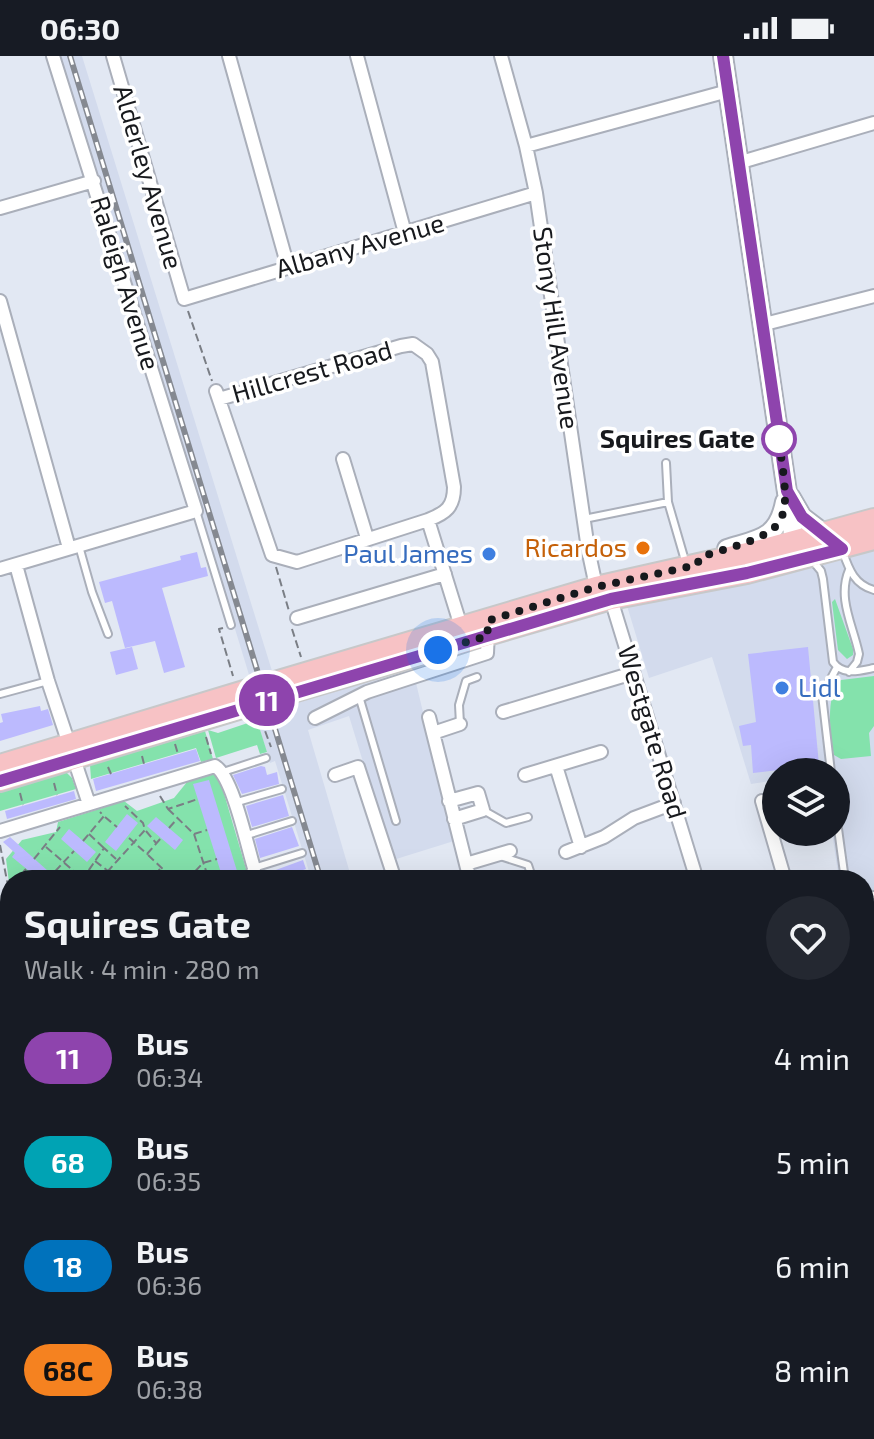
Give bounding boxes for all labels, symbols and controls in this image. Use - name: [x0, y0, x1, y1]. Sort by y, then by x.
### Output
- text: 06:30: [40, 10, 120, 46]
- street label: Alderley Avenue: [108, 81, 191, 272]
- street label: Raleigh Avenue: [85, 192, 168, 373]
- street label: Albany Avenue: [272, 206, 447, 283]
- street label: Stony Hill Avenue: [528, 225, 587, 431]
- street label: Hillcrest Road: [228, 333, 395, 408]
- place label: Squires Gate: [600, 422, 755, 453]
- marker: Squires Gate: [762, 422, 796, 456]
- place label: Ricardos: [524, 531, 627, 562]
- place label: Paul James: [343, 537, 473, 568]
- marker: Ricardos: [634, 539, 652, 557]
- marker: Paul James: [480, 545, 498, 563]
- your location: [418, 630, 458, 670]
- street label: Westgate Road: [612, 641, 694, 822]
- place label: Lidl: [798, 671, 841, 702]
- line badge: 11: [231, 674, 303, 726]
- marker: Lidl: [773, 679, 791, 697]
- text: 11: [255, 683, 279, 717]
- map controls: [762, 758, 850, 846]
- button: layers: [762, 758, 850, 846]
- button: heart: [766, 896, 850, 980]
- text: Squires Gate: [24, 900, 251, 946]
- text: Walk · 4 min · 280 m: [24, 953, 260, 984]
- text: Bus: [136, 1025, 189, 1061]
- text: 4 min: [774, 1040, 850, 1076]
- text: 11: [56, 1041, 80, 1075]
- text: 06:34: [136, 1061, 203, 1092]
- text: Bus: [136, 1129, 189, 1165]
- text: 5 min: [776, 1144, 850, 1180]
- text: 68: [51, 1145, 85, 1179]
- text: 06:35: [136, 1165, 201, 1196]
- text: Bus: [136, 1233, 189, 1269]
- text: 6 min: [775, 1248, 850, 1284]
- text: 18: [53, 1249, 83, 1283]
- text: 06:36: [136, 1269, 202, 1300]
- text: Bus: [136, 1337, 189, 1373]
- text: 8 min: [774, 1352, 850, 1388]
- text: 68C: [43, 1353, 93, 1387]
- text: 06:38: [136, 1373, 203, 1404]

